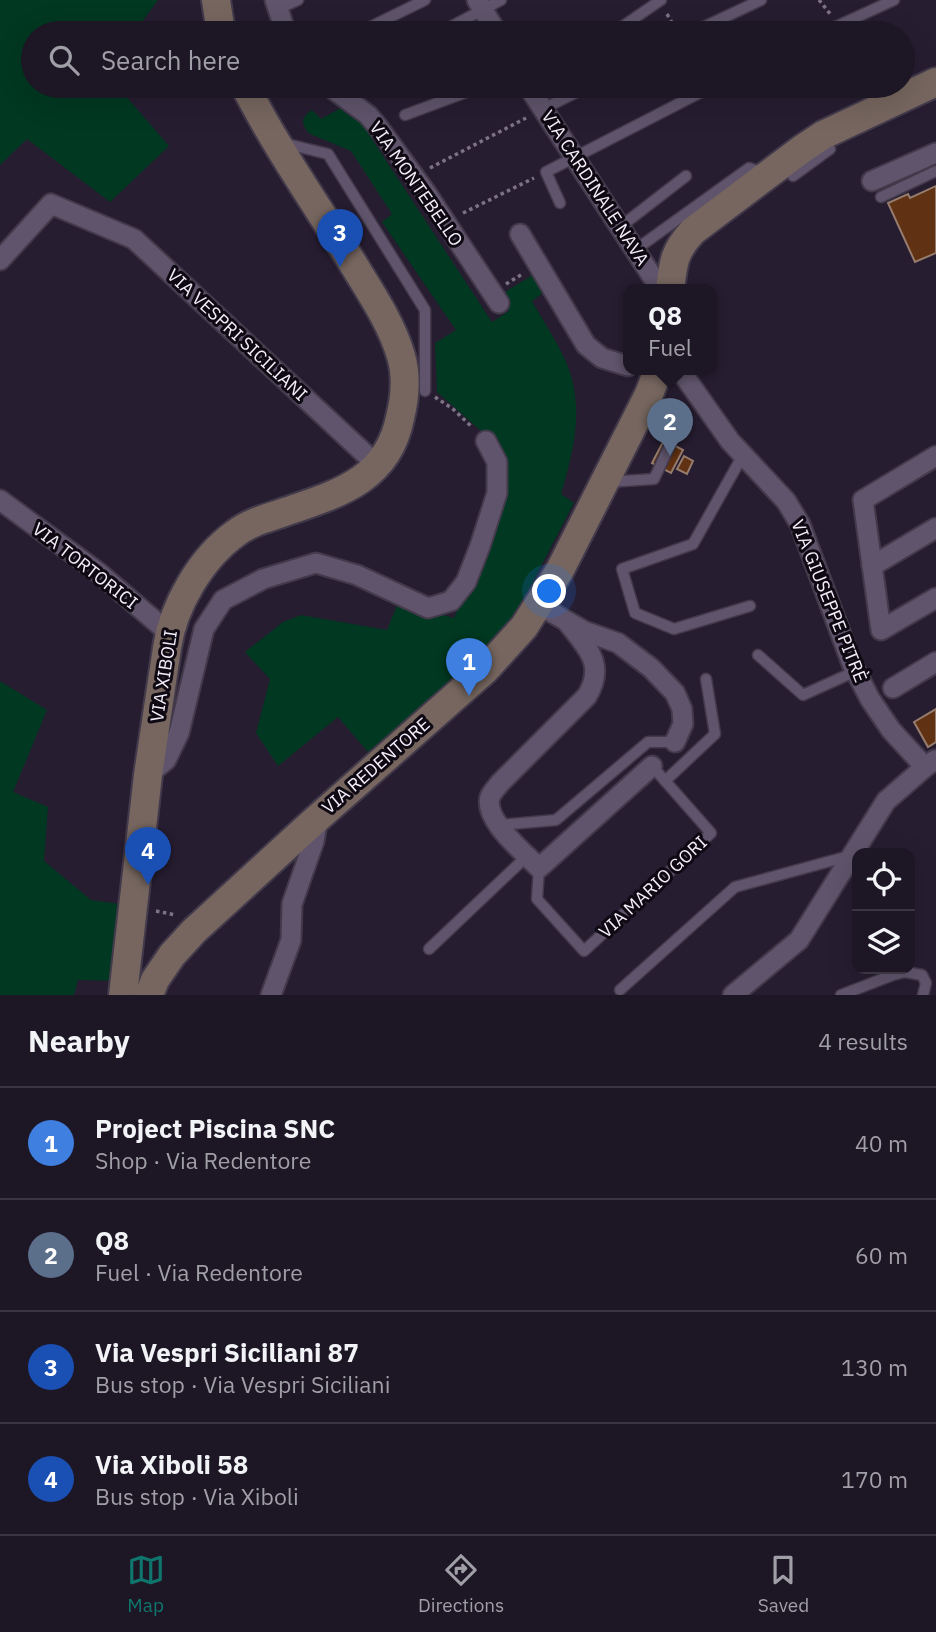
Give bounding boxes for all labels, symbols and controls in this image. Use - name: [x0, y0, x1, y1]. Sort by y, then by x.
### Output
- search box: [21, 21, 915, 98]
- icon: search: [45, 41, 83, 79]
- text: Search here: [101, 43, 240, 77]
- street label: VIA CARDINALE NAVA: [537, 106, 655, 270]
- street label: VIA MONTEBELLO: [365, 117, 468, 251]
- pin: 3: [317, 209, 363, 267]
- street label: VIA VESPRI SICILIANI: [162, 264, 312, 406]
- popup: [623, 284, 717, 375]
- text: Q8: [648, 298, 682, 332]
- text: Fuel: [648, 332, 692, 362]
- pin: 2: [647, 398, 693, 456]
- street label: VIA GIUSEPPE PITRÈ: [786, 516, 873, 686]
- street label: VIA TORTORICI: [28, 517, 143, 614]
- your location: [532, 574, 566, 608]
- street label: VIA XIBOLI: [145, 628, 182, 724]
- pin: 1: [446, 638, 492, 696]
- street label: VIA REDENTORE: [317, 712, 435, 819]
- pin: 4: [125, 827, 171, 885]
- street label: VIA MARIO GORI: [594, 831, 712, 943]
- map controls: [852, 848, 915, 974]
- button: locate: [852, 848, 915, 911]
- button: layers: [852, 911, 915, 974]
- text: Nearby: [28, 1021, 130, 1060]
- text: 4 results: [818, 1026, 908, 1056]
- text: Project Piscina SNC: [95, 1111, 335, 1145]
- text: 1: [44, 1128, 58, 1158]
- text: 40 m: [855, 1128, 908, 1158]
- text: Shop · Via Redentore: [95, 1145, 311, 1175]
- text: Q8: [95, 1223, 129, 1257]
- text: 2: [44, 1240, 58, 1270]
- text: 60 m: [855, 1240, 908, 1270]
- text: Fuel · Via Redentore: [95, 1257, 303, 1287]
- text: Via Vespri Siciliani 87: [95, 1335, 359, 1369]
- text: 3: [44, 1352, 58, 1382]
- text: 130 m: [841, 1352, 908, 1382]
- text: Bus stop · Via Vespri Siciliani: [95, 1369, 390, 1399]
- text: Via Xiboli 58: [95, 1447, 248, 1481]
- text: 4: [44, 1464, 58, 1494]
- text: 170 m: [841, 1464, 908, 1494]
- text: Bus stop · Via Xiboli: [95, 1481, 299, 1511]
- tab: Map: [127, 1551, 165, 1617]
- tab: Directions: [418, 1551, 504, 1617]
- tab: Saved: [758, 1551, 809, 1617]

